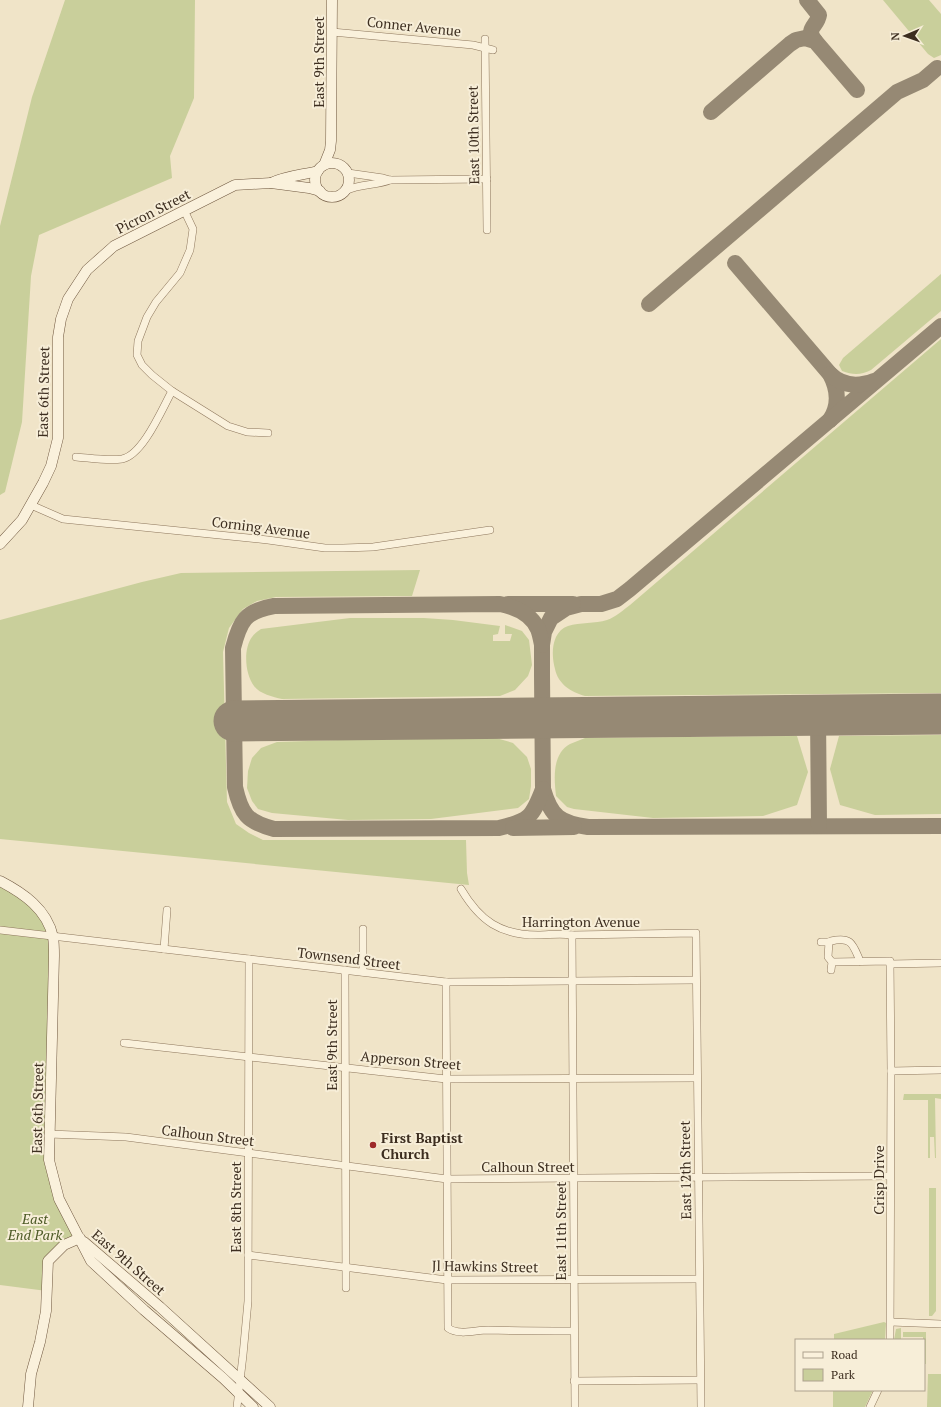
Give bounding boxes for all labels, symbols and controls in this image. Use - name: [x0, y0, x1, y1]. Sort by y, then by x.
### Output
- street label: Conner Avenue: [366, 12, 462, 40]
- street label: East 9th Street: [309, 15, 328, 108]
- north arrow: [885, 16, 925, 56]
- text: N: [888, 31, 902, 41]
- street label: East 10th Street: [463, 85, 483, 185]
- street label: Picron Street: [112, 184, 194, 238]
- street label: East 6th Street: [33, 345, 53, 438]
- street label: Corning Avenue: [211, 512, 311, 542]
- street label: Harrington Avenue: [522, 912, 640, 931]
- street label: Townsend Street: [296, 942, 402, 974]
- street label: East 9th Street: [322, 998, 341, 1091]
- street label: Apperson Street: [360, 1046, 463, 1074]
- street label: East 6th Street: [27, 1061, 47, 1154]
- street label: Calhoun Street: [161, 1120, 256, 1150]
- street label: East 12th Street: [675, 1120, 695, 1220]
- place label: First Baptist Church: [381, 1128, 463, 1163]
- marker: First Baptist Church: [368, 1140, 378, 1150]
- street label: Crisp Drive: [869, 1145, 888, 1215]
- street label: Calhoun Street: [481, 1157, 575, 1176]
- street label: East 8th Street: [226, 1160, 245, 1253]
- street label: East 11th Street: [551, 1181, 570, 1280]
- park label: East End Park: [7, 1209, 62, 1244]
- street label: East 9th Street: [88, 1225, 170, 1300]
- street label: Jl Hawkins Street: [432, 1256, 539, 1276]
- legend: [795, 1339, 925, 1391]
- text: Road: [831, 1347, 858, 1362]
- text: Park: [831, 1367, 856, 1382]

